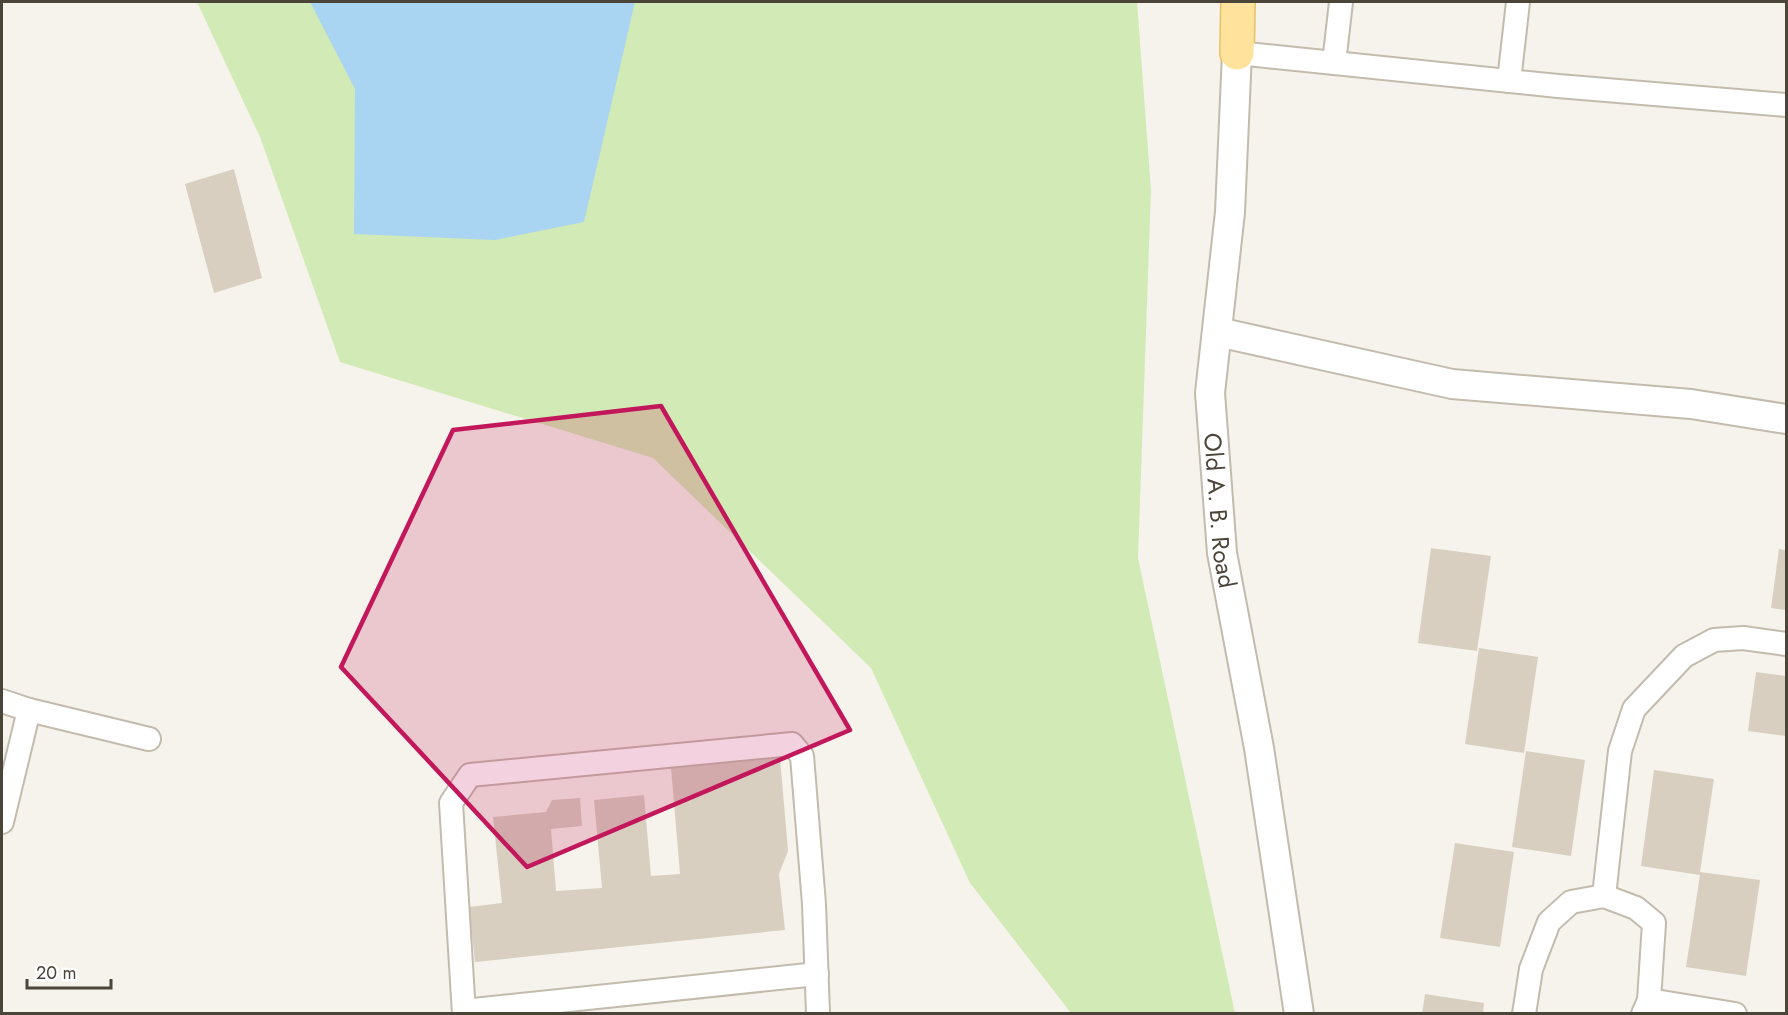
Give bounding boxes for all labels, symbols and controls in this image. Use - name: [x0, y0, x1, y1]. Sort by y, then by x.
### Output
- street label: Old A. B. Road: [1196, 432, 1246, 591]
- scale bar: [27, 952, 111, 990]
- text: 20 m: [36, 960, 76, 986]

